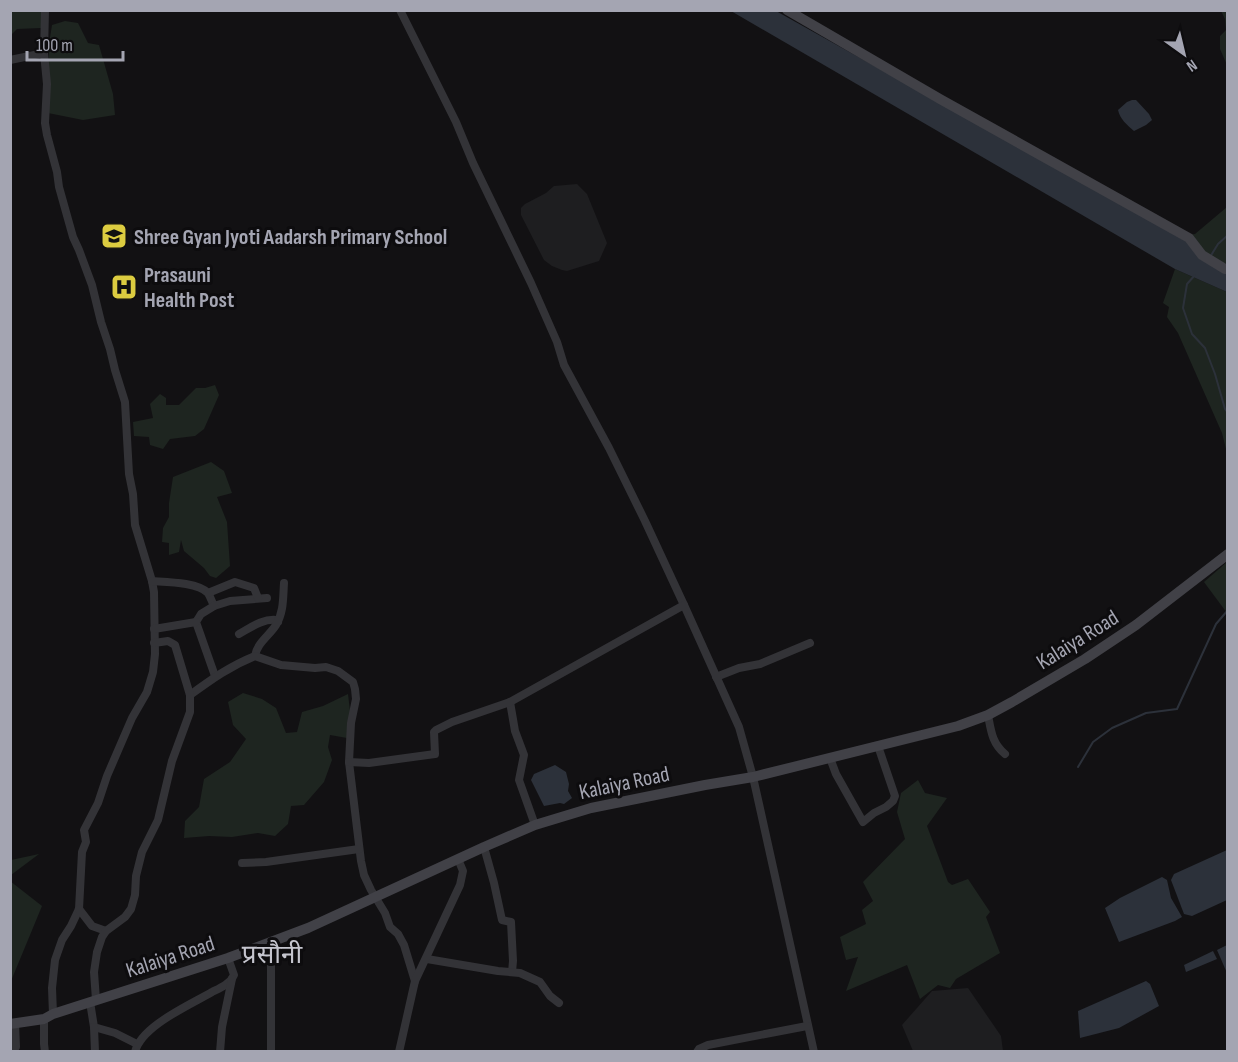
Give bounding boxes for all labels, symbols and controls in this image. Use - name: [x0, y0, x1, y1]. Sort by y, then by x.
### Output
- scale bar: [27, 24, 123, 62]
- north arrow: [1154, 24, 1214, 84]
- text: 100 m: [36, 35, 73, 56]
- text: N: [1183, 55, 1200, 75]
- school or university icon: Shree Gyan Jyoti Aadarsh Primary School: [99, 221, 129, 251]
- place label: Shree Gyan Jyoti Aadarsh Primary School: [134, 224, 447, 251]
- place label: Prasauni Health Post: [144, 262, 234, 314]
- hospital icon: Prasauni Health Post: [109, 272, 139, 302]
- street label: Kalaiya Road: [1032, 605, 1124, 676]
- street label: Kalaiya Road: [577, 761, 672, 806]
- street label: Kalaiya Road: [123, 930, 218, 984]
- district label: प्रसौनी: [242, 940, 303, 971]

